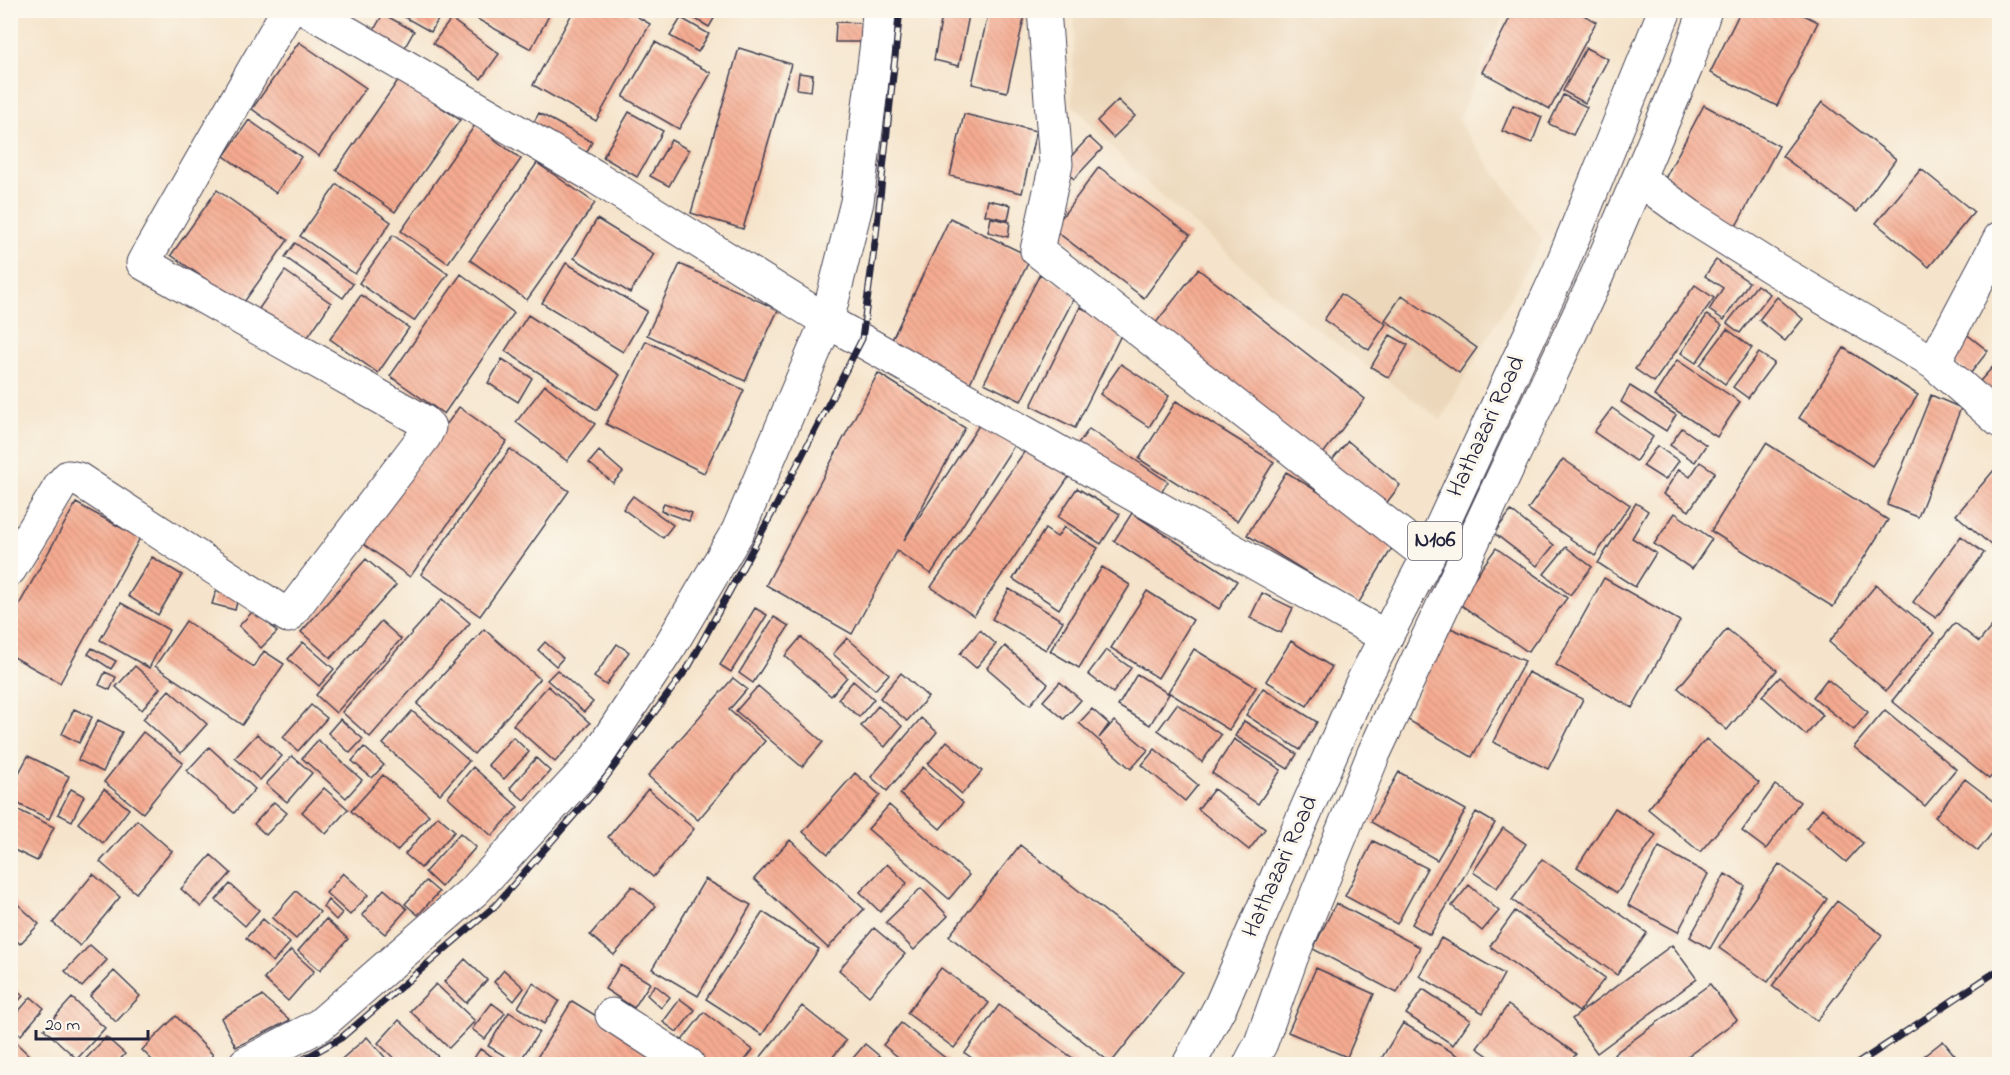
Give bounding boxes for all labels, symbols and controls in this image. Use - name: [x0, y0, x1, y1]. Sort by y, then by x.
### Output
- street label: Hathazari Road: [1439, 350, 1535, 503]
- road number: N106: [1408, 522, 1462, 560]
- street label: Hathazari Road: [1234, 790, 1328, 944]
- scale bar: [36, 1003, 148, 1041]
- text: 20 m: [45, 1013, 80, 1039]

